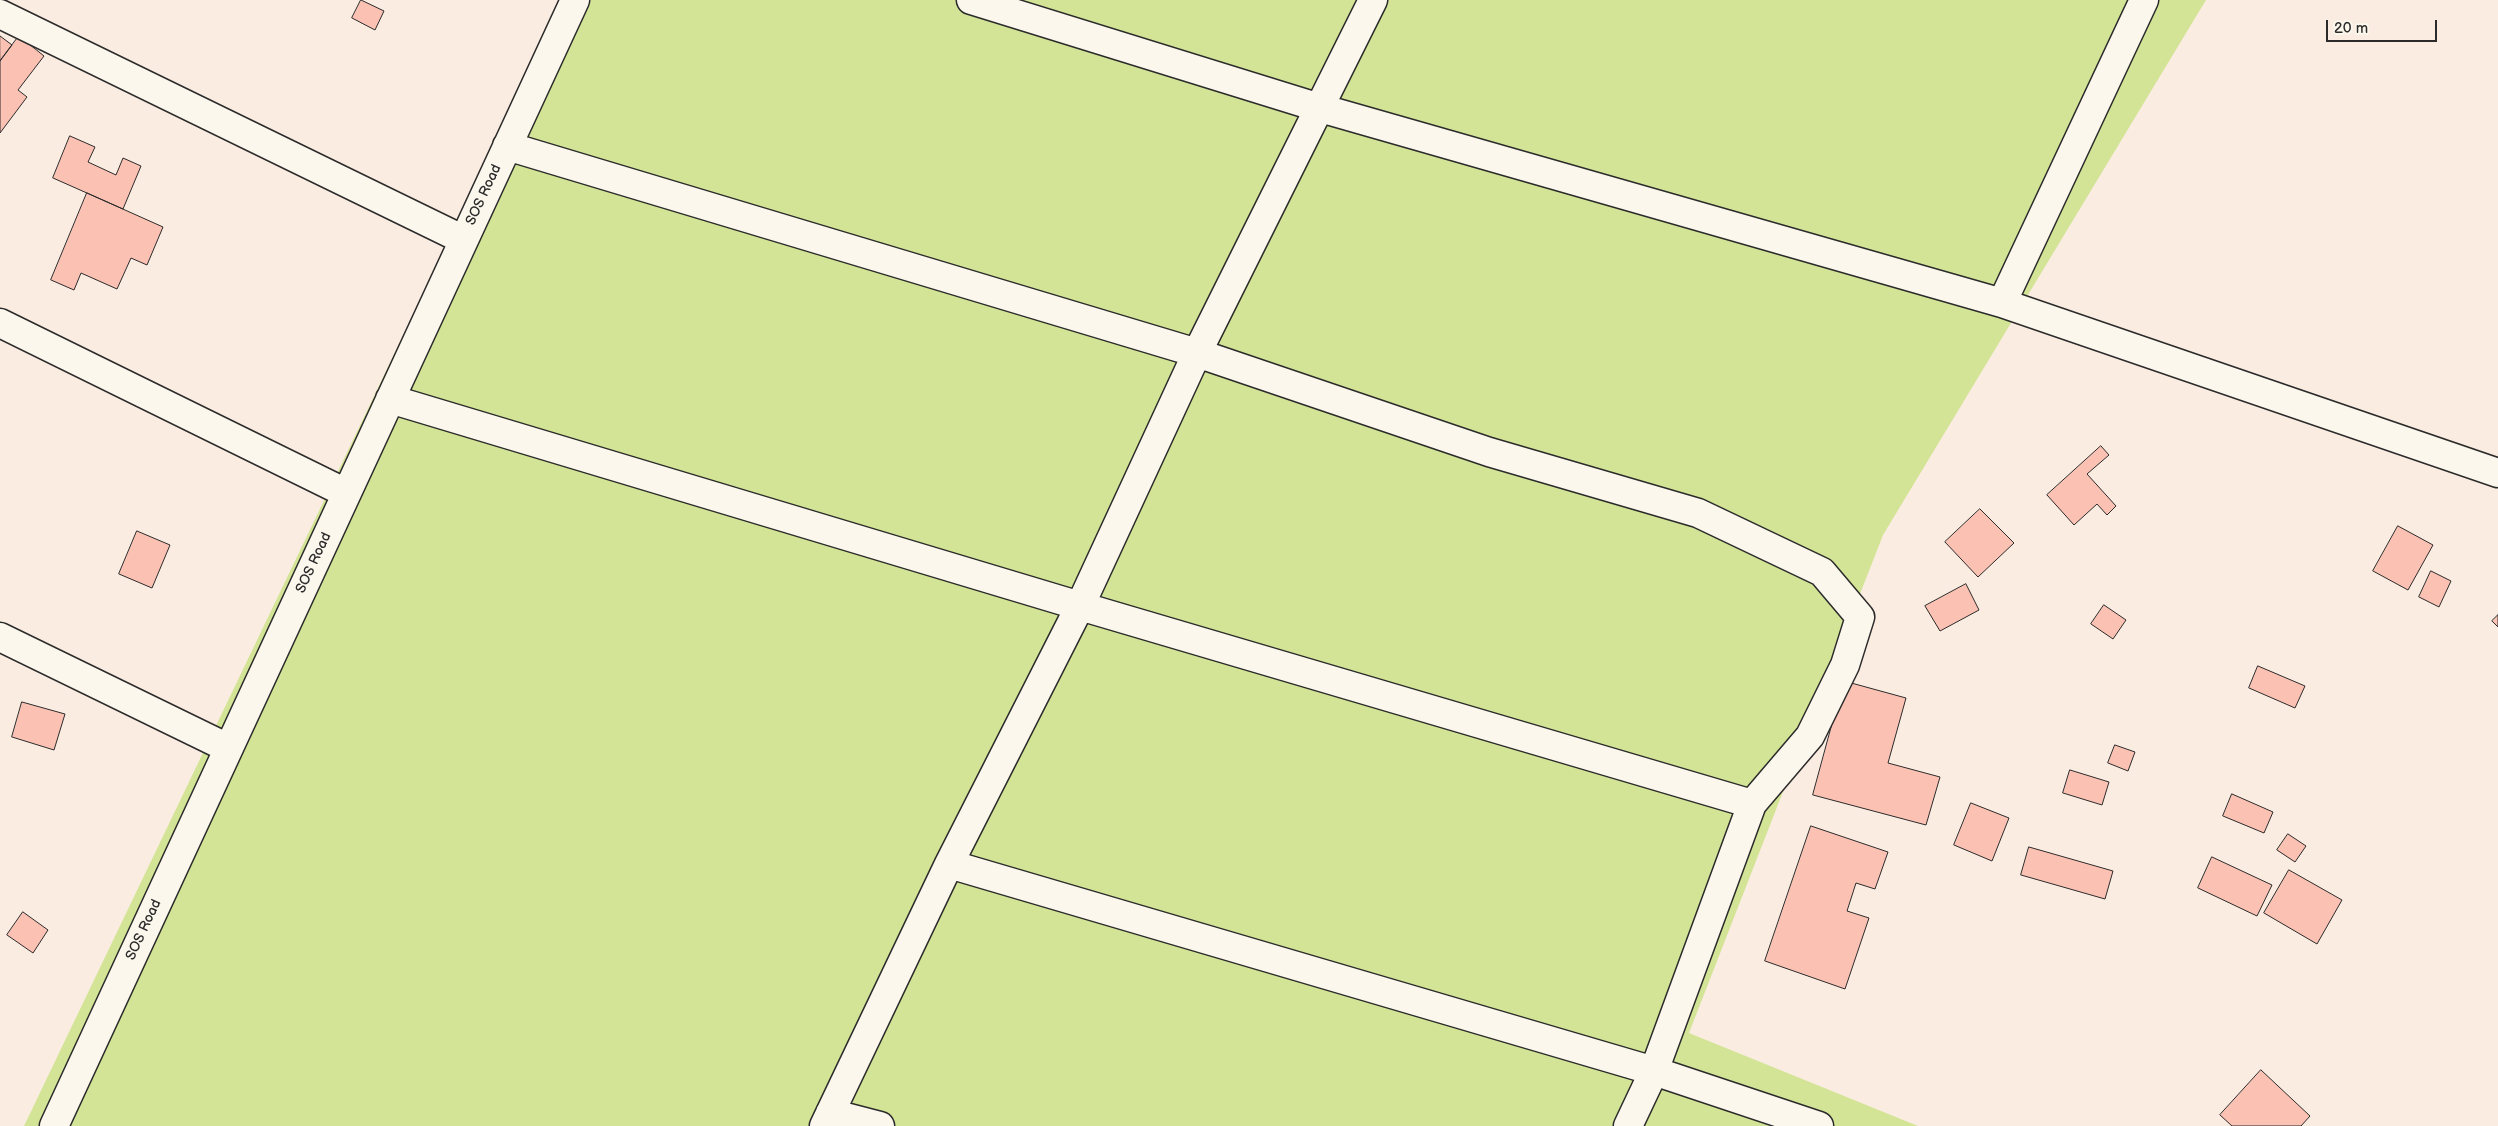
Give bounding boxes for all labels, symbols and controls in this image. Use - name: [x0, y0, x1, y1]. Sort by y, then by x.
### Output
- scale bar: [2328, 10, 2439, 42]
- text: 20 m: [2334, 19, 2368, 38]
- street label: SOS Road: [463, 162, 505, 228]
- street label: SOS Road: [293, 530, 335, 596]
- street label: SOS Road: [123, 897, 165, 963]

